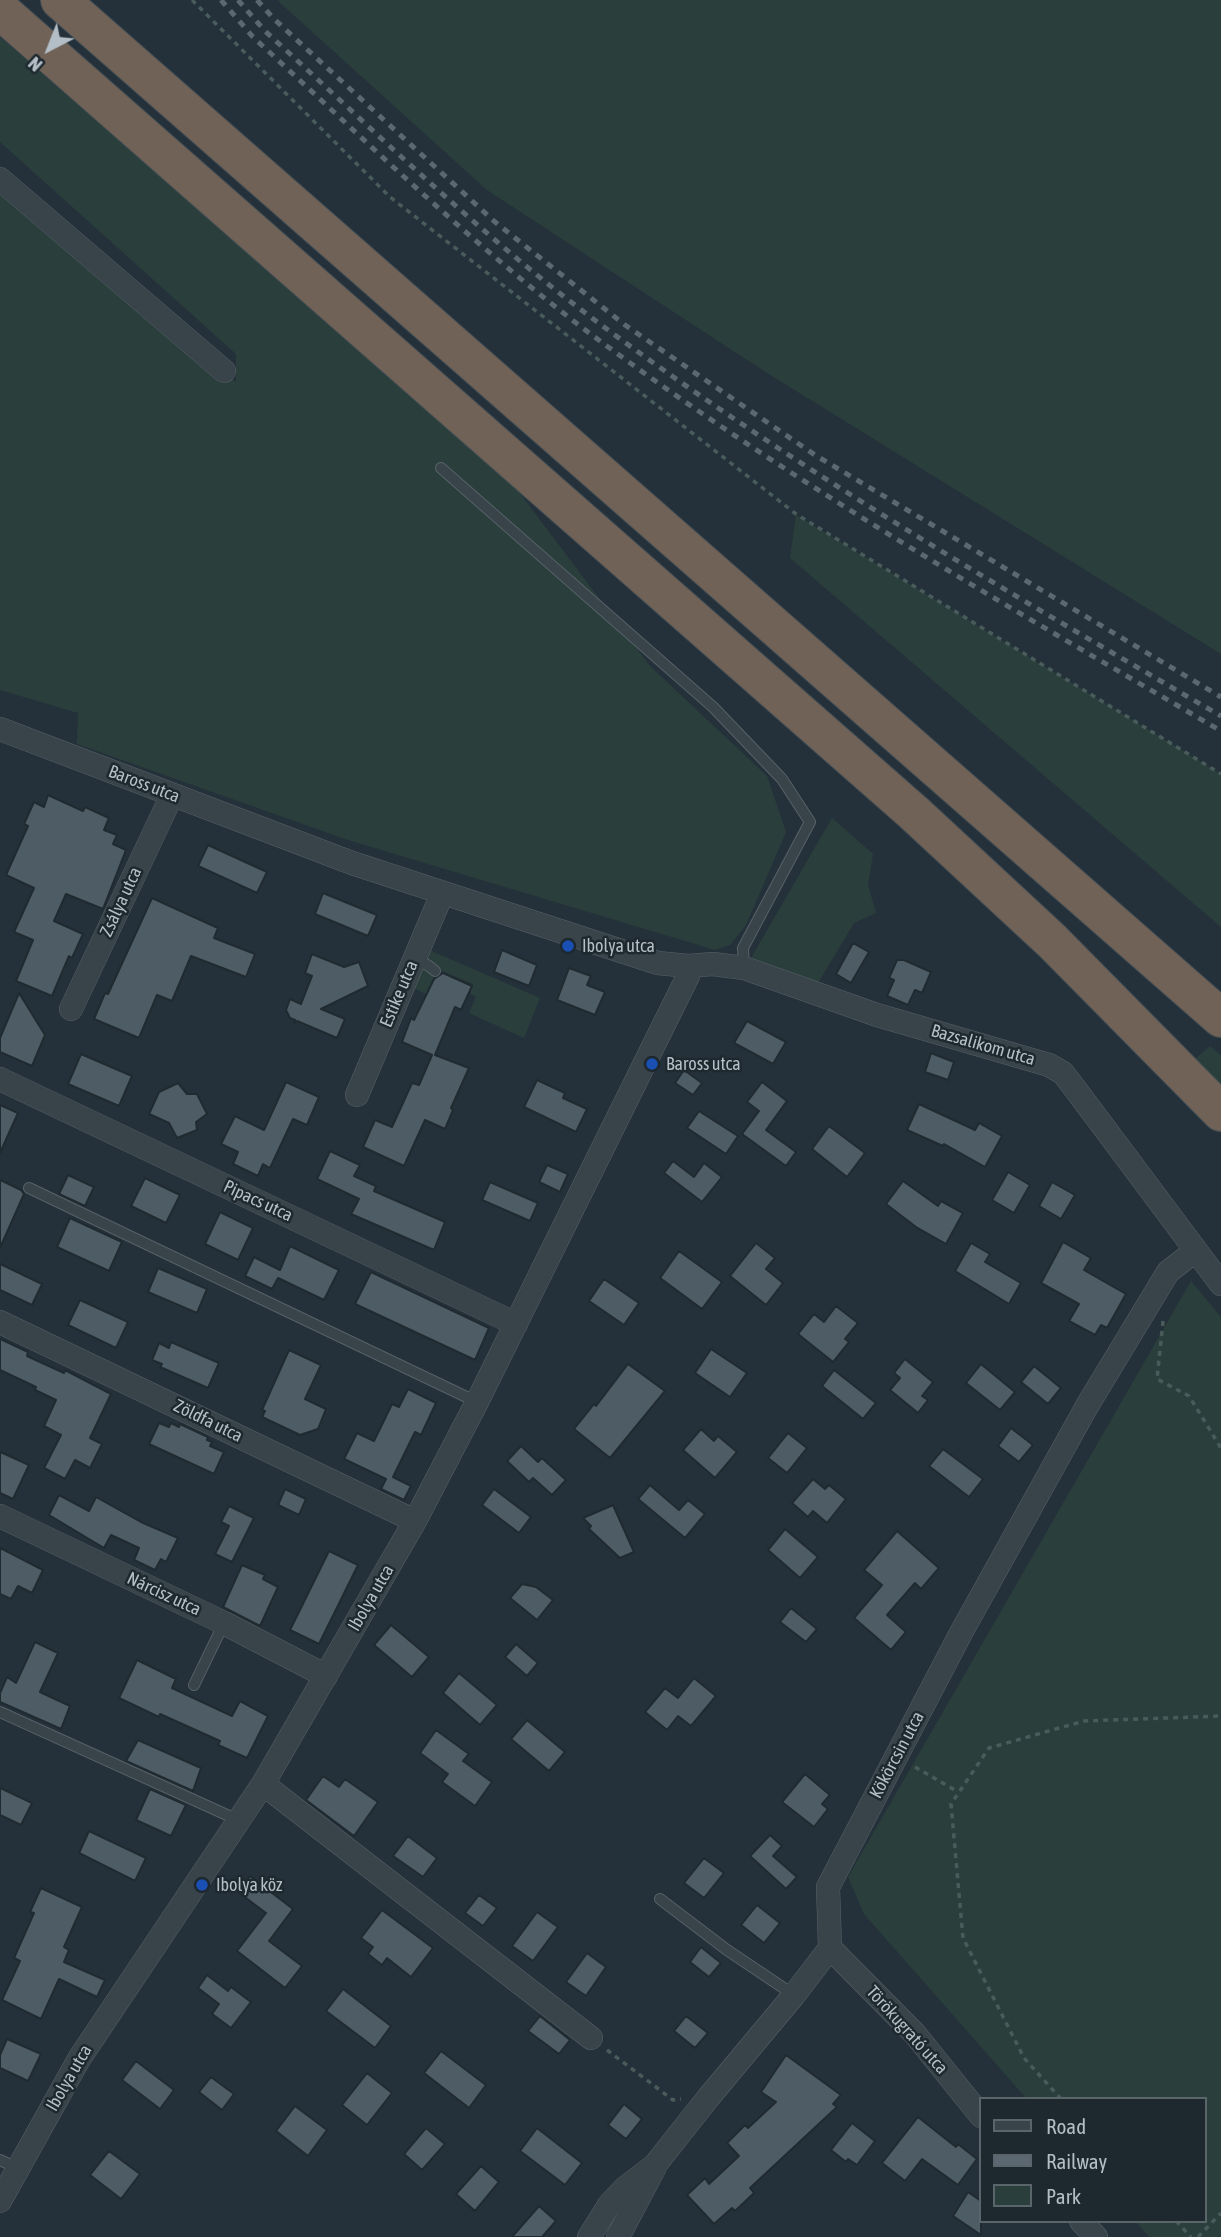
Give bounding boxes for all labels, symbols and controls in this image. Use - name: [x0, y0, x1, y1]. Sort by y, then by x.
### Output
- north arrow: [14, 14, 84, 84]
- text: N: [23, 53, 46, 77]
- street label: Baross utca: [105, 761, 183, 807]
- street label: Zsálya utca: [96, 864, 146, 940]
- place label: Ibolya utca: [582, 935, 655, 957]
- marker: Ibolya utca: [560, 938, 576, 954]
- street label: Estike utca: [375, 957, 423, 1031]
- street label: Bazsalikom utca: [929, 1020, 1037, 1070]
- place label: Baross utca: [666, 1053, 741, 1075]
- marker: Baross utca: [644, 1056, 660, 1072]
- street label: Pipacs utca: [220, 1176, 296, 1226]
- street label: Zöldfa utca: [170, 1395, 246, 1447]
- street label: Ibolya utca: [343, 1561, 399, 1635]
- street label: Nárcisz utca: [124, 1567, 204, 1621]
- street label: Kökörcsin utca: [865, 1708, 929, 1802]
- place label: Ibolya köz: [216, 1874, 283, 1896]
- marker: Ibolya köz: [194, 1877, 210, 1893]
- street label: Törökugrató utca: [862, 1981, 952, 2079]
- street label: Ibolya utca: [41, 2041, 97, 2115]
- legend: [979, 2097, 1207, 2223]
- text: Road: [1046, 2114, 1086, 2138]
- text: Railway: [1046, 2149, 1107, 2173]
- text: Park: [1046, 2184, 1081, 2208]

